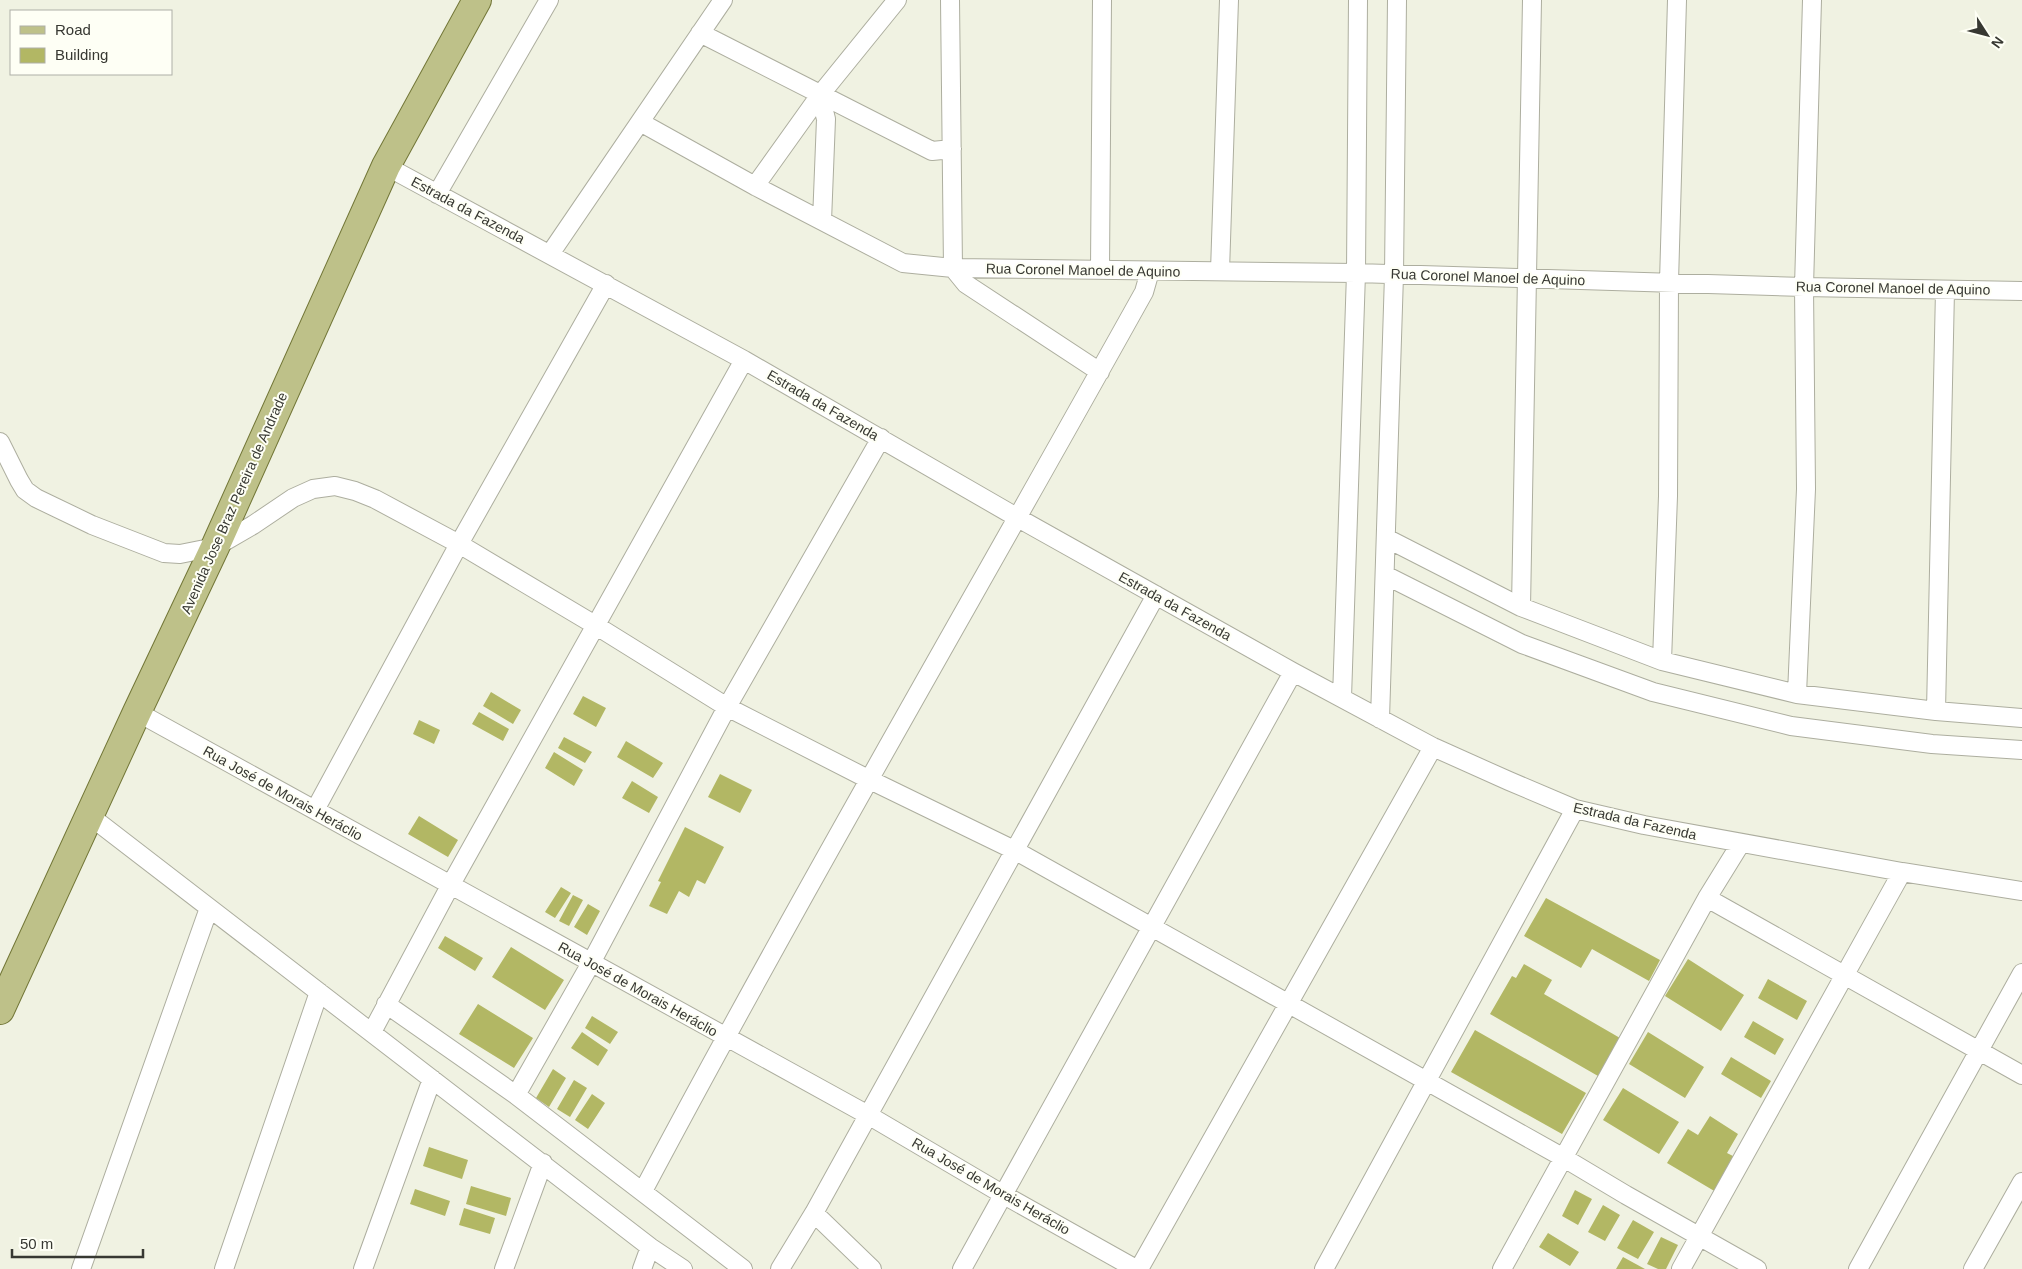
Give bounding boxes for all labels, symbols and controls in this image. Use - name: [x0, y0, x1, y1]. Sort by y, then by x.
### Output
- legend: [10, 10, 172, 75]
- north arrow: [1962, 10, 2012, 60]
- text: Road: [55, 21, 91, 38]
- text: N: [1988, 34, 2007, 51]
- text: Building: [55, 46, 108, 63]
- street label: Estrada da Fazenda: [409, 173, 528, 247]
- street label: Rua Coronel Manoel de Aquino: [986, 260, 1181, 280]
- street label: Rua Coronel Manoel de Aquino: [1390, 266, 1586, 288]
- street label: Rua Coronel Manoel de Aquino: [1796, 278, 1991, 298]
- street label: Estrada da Fazenda: [764, 367, 882, 444]
- street label: Avenida Jose Braz Pereira de Andrade: [178, 389, 290, 616]
- street label: Estrada da Fazenda: [1116, 568, 1234, 644]
- street label: Rua José de Morais Heráclio: [201, 742, 366, 844]
- street label: Estrada da Fazenda: [1572, 799, 1698, 843]
- street label: Rua José de Morais Heráclio: [556, 938, 721, 1040]
- street label: Rua José de Morais Heráclio: [909, 1134, 1073, 1238]
- scale bar: [12, 1226, 144, 1258]
- text: 50 m: [20, 1235, 53, 1252]

